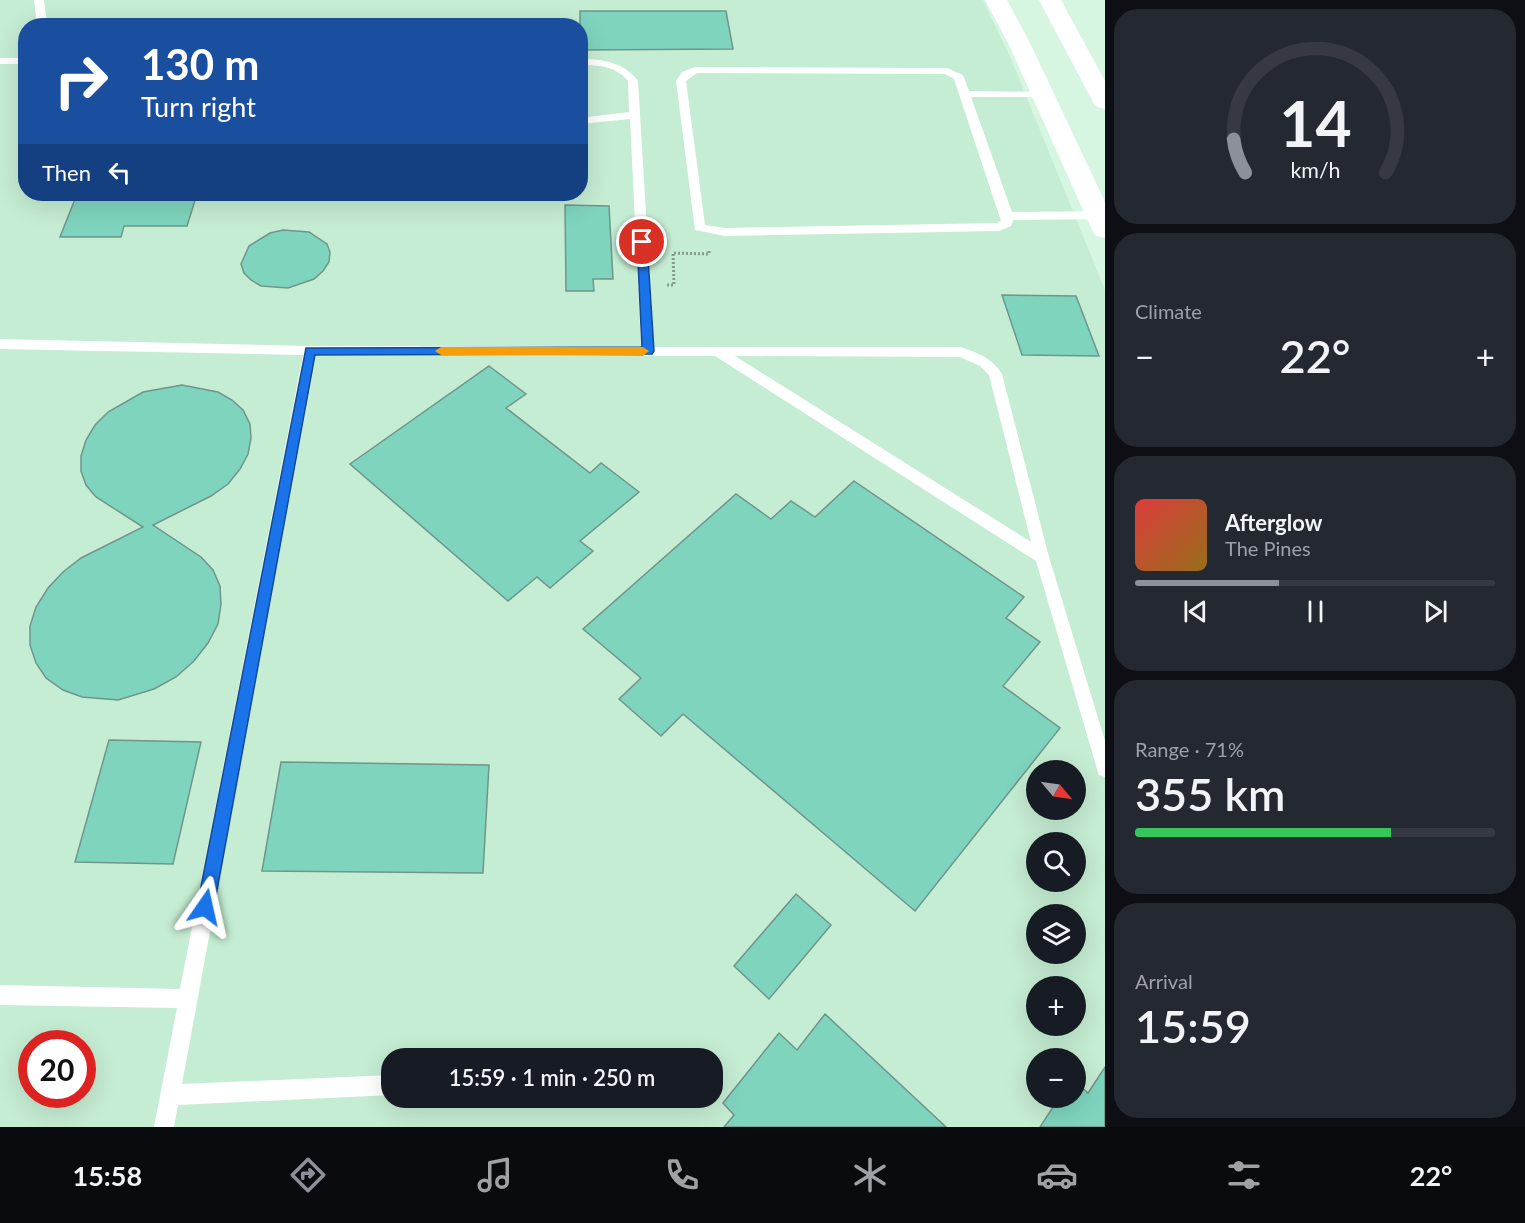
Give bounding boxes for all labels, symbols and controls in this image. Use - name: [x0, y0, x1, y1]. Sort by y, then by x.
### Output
- text: 130 m: [141, 39, 259, 89]
- icon: right: [42, 42, 120, 120]
- text: 14: [1279, 85, 1351, 160]
- text: Turn right: [141, 90, 256, 123]
- icon: left: [103, 156, 136, 189]
- text: km/h: [1290, 158, 1340, 184]
- text: Then: [42, 159, 91, 186]
- pin: [616, 216, 667, 267]
- icon: arrive: [625, 225, 658, 258]
- text: Climate: [1135, 299, 1202, 323]
- text: 22°: [1280, 329, 1350, 383]
- text: −: [1135, 336, 1154, 376]
- text: +: [1476, 336, 1495, 376]
- text: Afterglow: [1225, 509, 1322, 536]
- text: The Pines: [1225, 536, 1311, 560]
- icon: previous: [1179, 595, 1212, 628]
- icon: pause: [1299, 595, 1332, 628]
- icon: next: [1419, 595, 1452, 628]
- text: Range · 71%: [1135, 737, 1244, 761]
- north arrow: [1026, 760, 1086, 820]
- map controls: [1026, 760, 1086, 1108]
- text: 355 km: [1135, 767, 1285, 821]
- button: search: [1026, 832, 1086, 892]
- position arrow: [173, 875, 237, 939]
- button: layers: [1026, 904, 1086, 964]
- text: Arrival: [1135, 969, 1193, 993]
- button: +: [1026, 976, 1086, 1036]
- text: 15:59: [1135, 999, 1251, 1053]
- speed limit sign: 20: [18, 1030, 96, 1108]
- button: −: [1026, 1048, 1086, 1108]
- text: 15:59 · 1 min · 250 m: [449, 1064, 655, 1091]
- icon: directions: [287, 1154, 329, 1196]
- icon: music: [474, 1154, 516, 1196]
- icon: phone: [661, 1154, 703, 1196]
- icon: climate: [849, 1154, 891, 1196]
- icon: car: [1036, 1154, 1078, 1196]
- icon: filters: [1223, 1154, 1265, 1196]
- text: 15:58: [73, 1159, 142, 1192]
- text: 22°: [1410, 1159, 1452, 1192]

